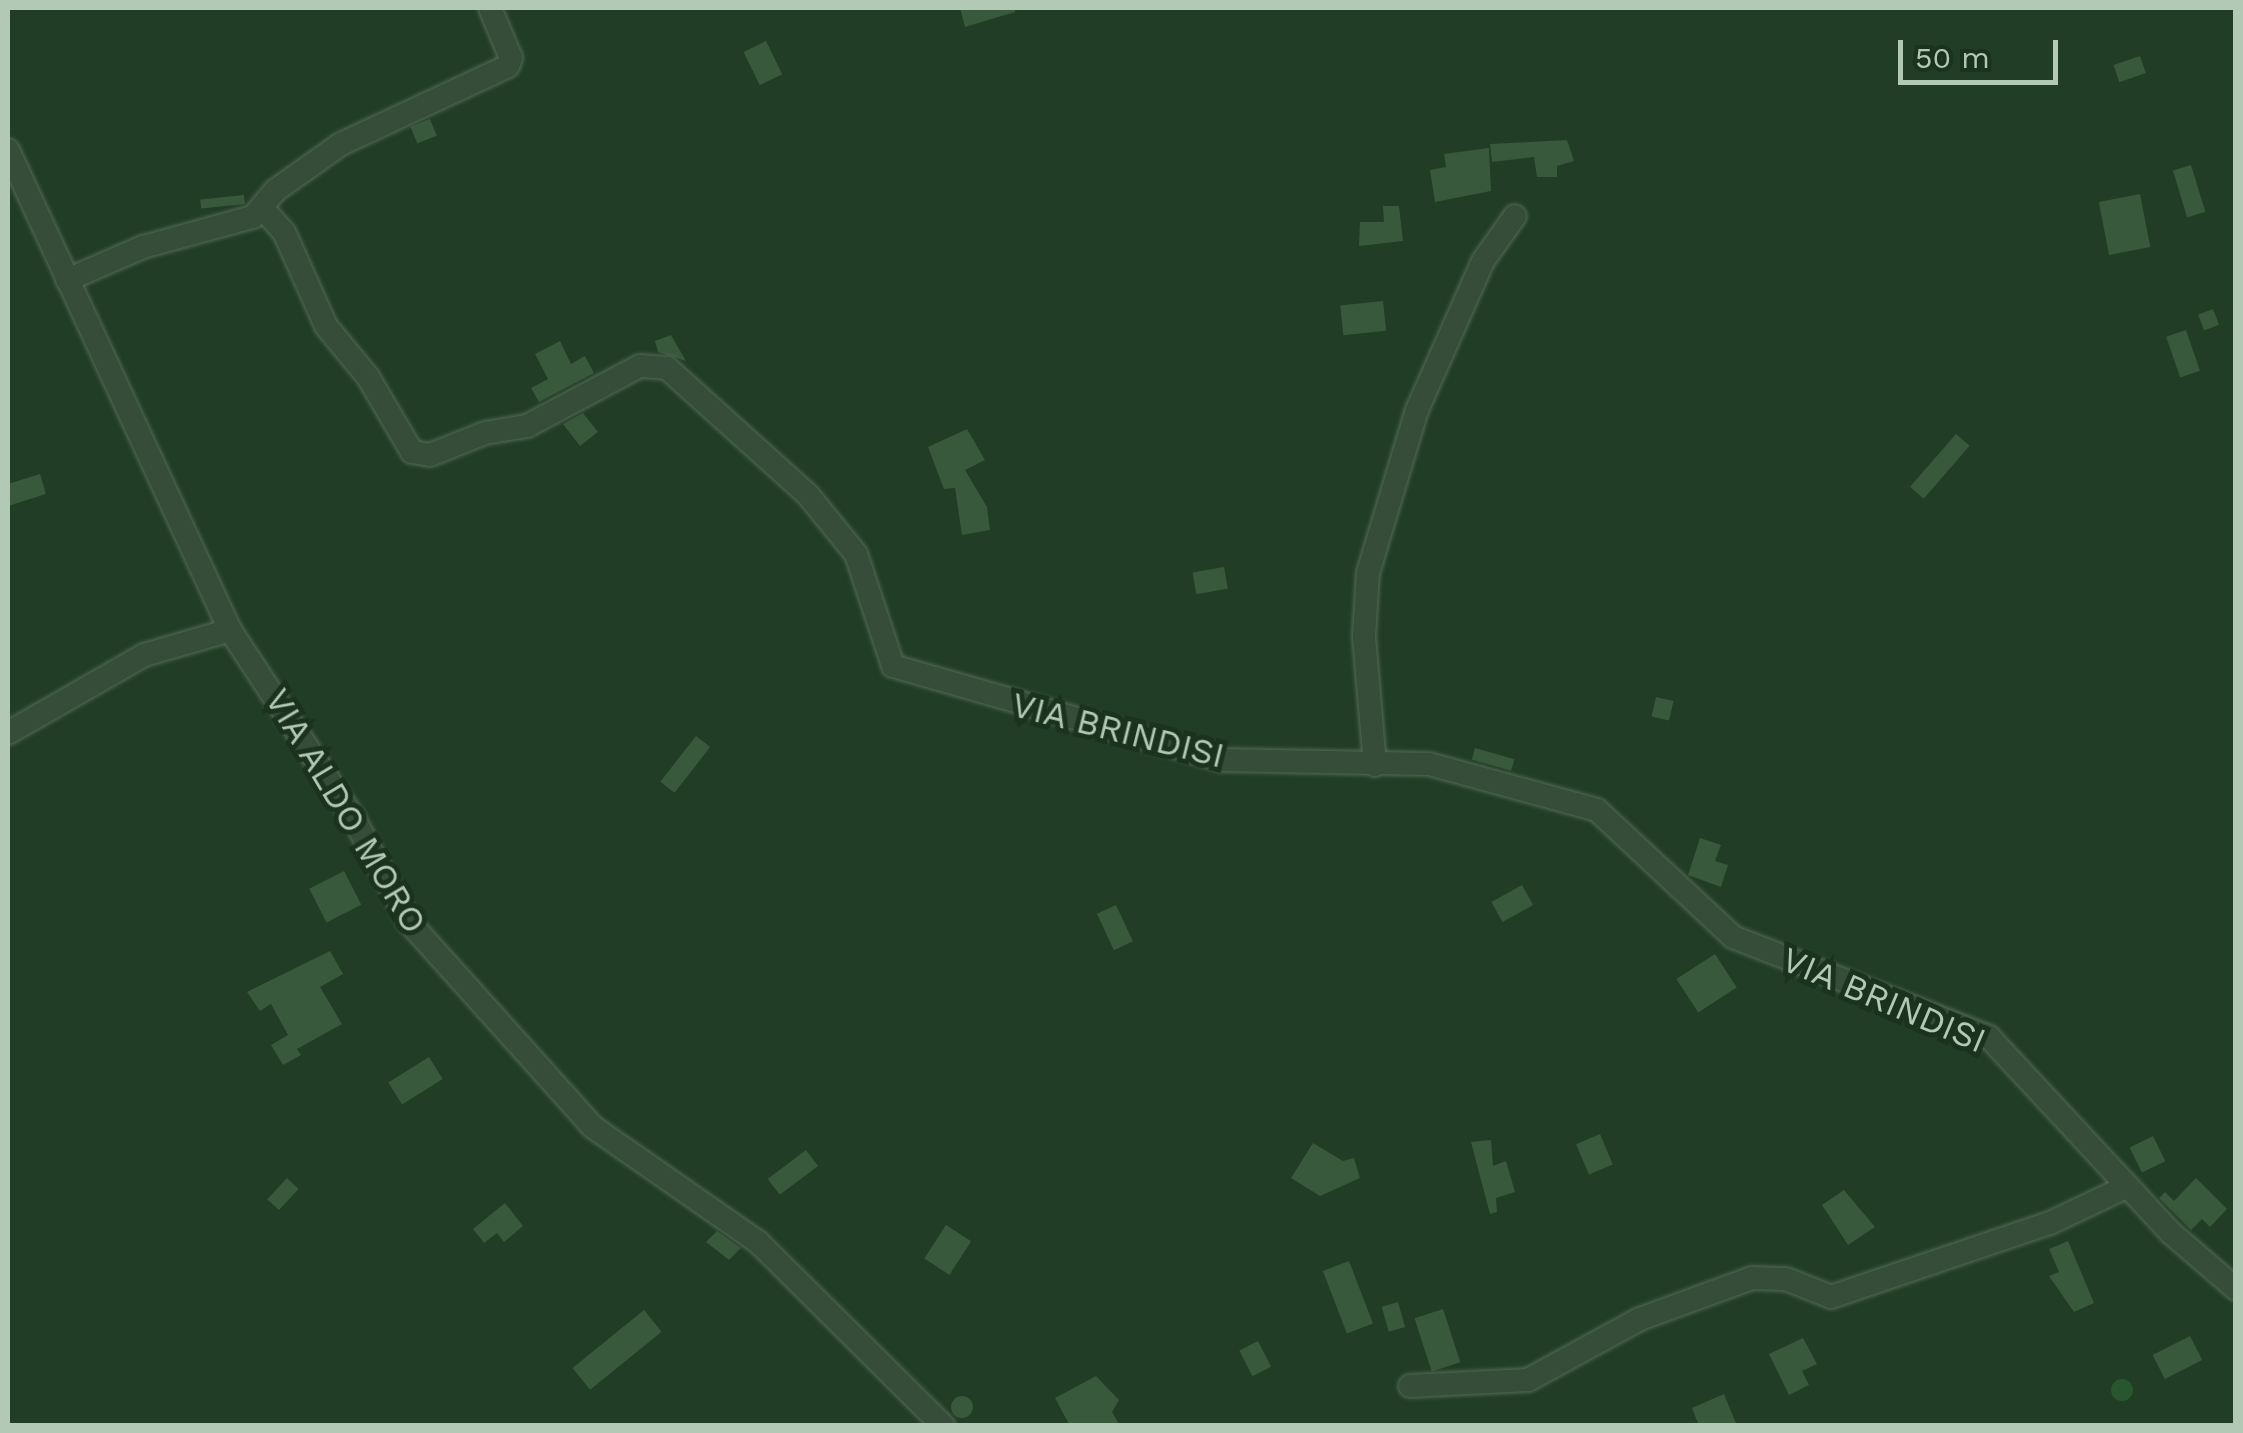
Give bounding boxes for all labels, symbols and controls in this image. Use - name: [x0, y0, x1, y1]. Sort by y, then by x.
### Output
- scale bar: [1903, 20, 2063, 82]
- text: 50 m: [1915, 40, 1990, 75]
- street label: VIA ALDO MORO: [256, 680, 436, 942]
- street label: VIA BRINDISI: [1007, 683, 1229, 777]
- street label: VIA BRINDISI: [1775, 938, 1993, 1062]

